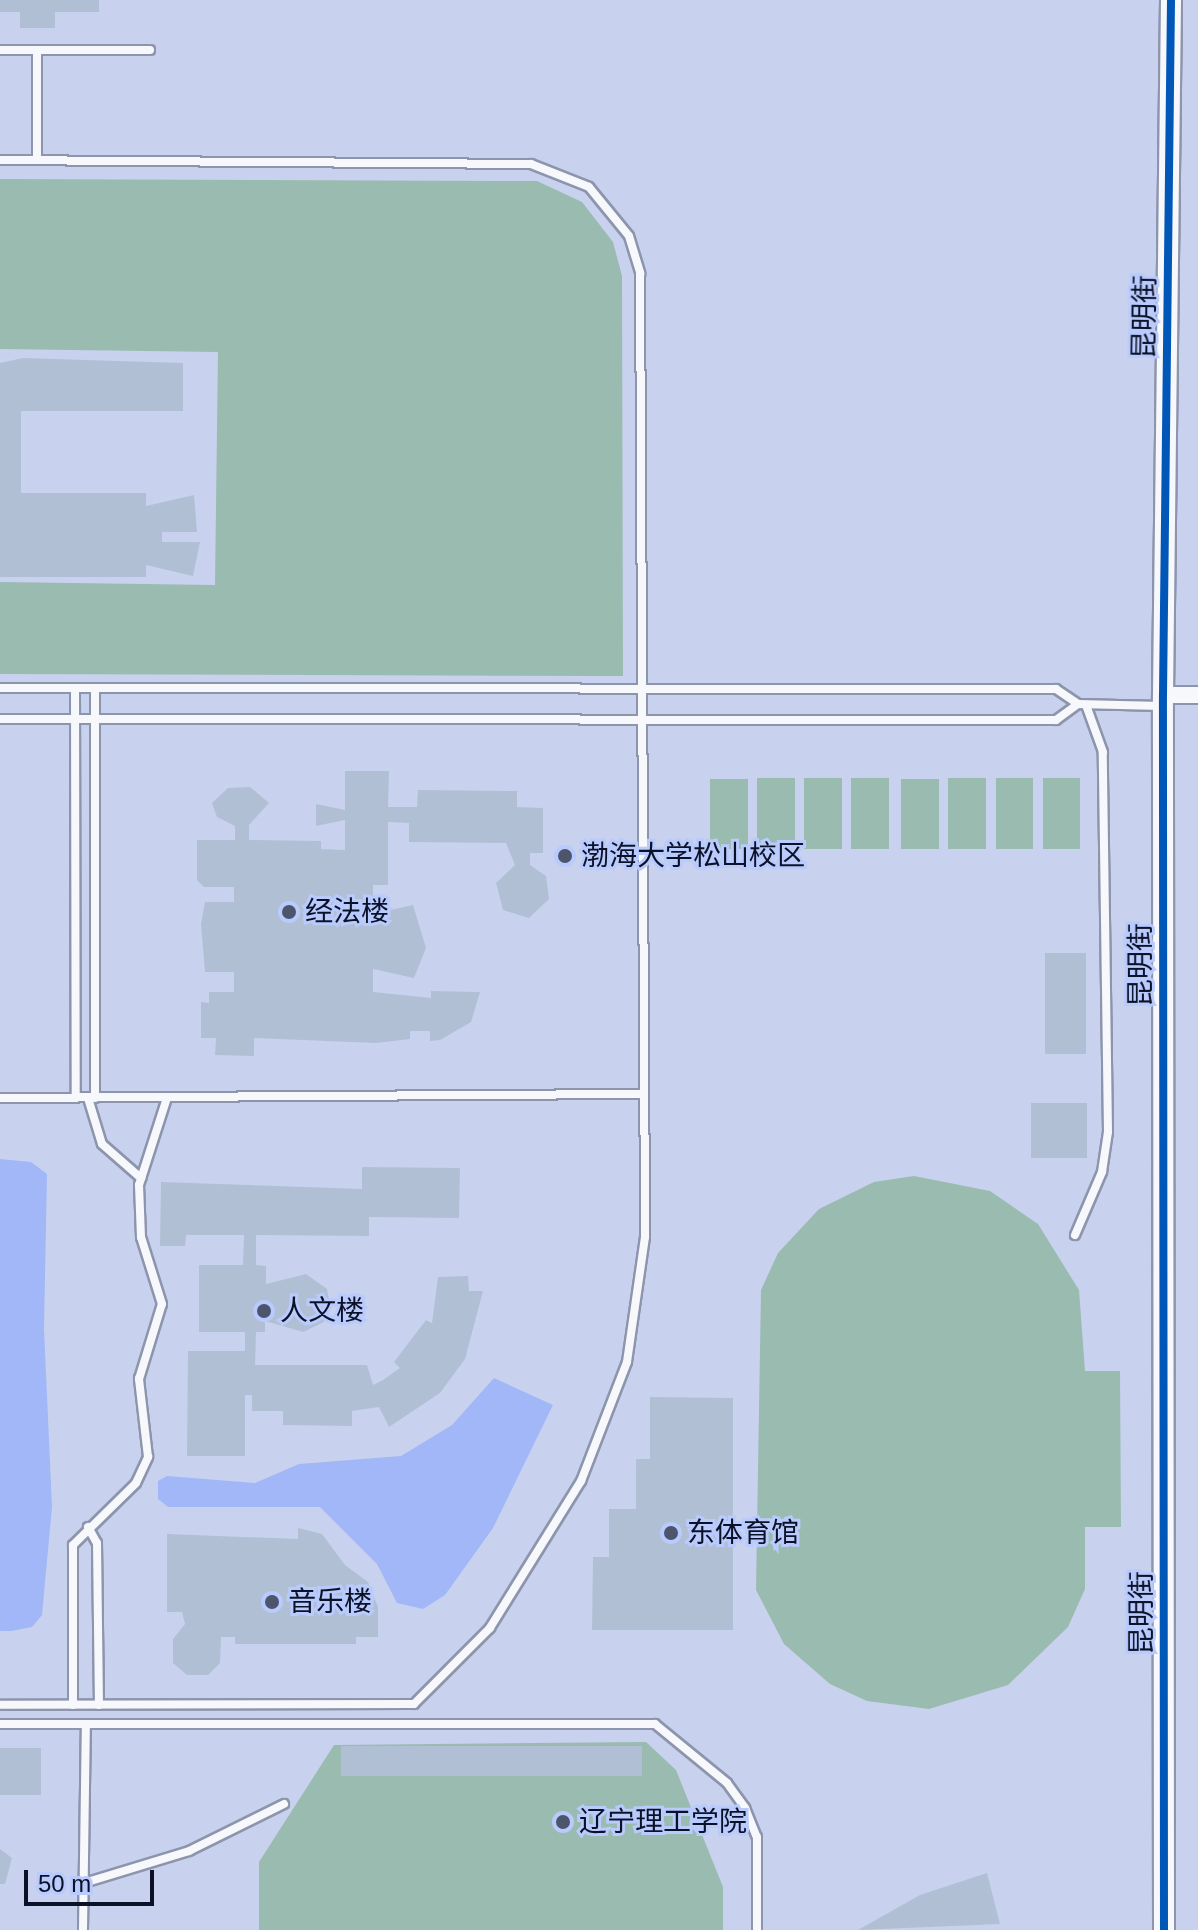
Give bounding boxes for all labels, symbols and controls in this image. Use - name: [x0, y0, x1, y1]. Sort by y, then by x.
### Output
- street label: 昆明街: [1127, 275, 1163, 359]
- place label: 渤海大学松山校区: [581, 839, 805, 873]
- marker: 渤海大学松山校区: [556, 847, 574, 865]
- place label: 经法楼: [305, 895, 389, 929]
- marker: 经法楼: [280, 903, 298, 921]
- street label: 昆明街: [1124, 923, 1158, 1007]
- place label: 人文楼: [280, 1294, 364, 1328]
- marker: 人文楼: [255, 1302, 273, 1320]
- place label: 东体育馆: [687, 1516, 799, 1550]
- marker: 东体育馆: [662, 1524, 680, 1542]
- street label: 昆明街: [1125, 1571, 1159, 1655]
- place label: 音乐楼: [288, 1585, 372, 1619]
- marker: 音乐楼: [263, 1593, 281, 1611]
- place label: 辽宁理工学院: [579, 1805, 747, 1839]
- marker: 辽宁理工学院: [554, 1813, 572, 1831]
- scale bar: [28, 1854, 158, 1904]
- text: 50 m: [38, 1870, 91, 1897]

